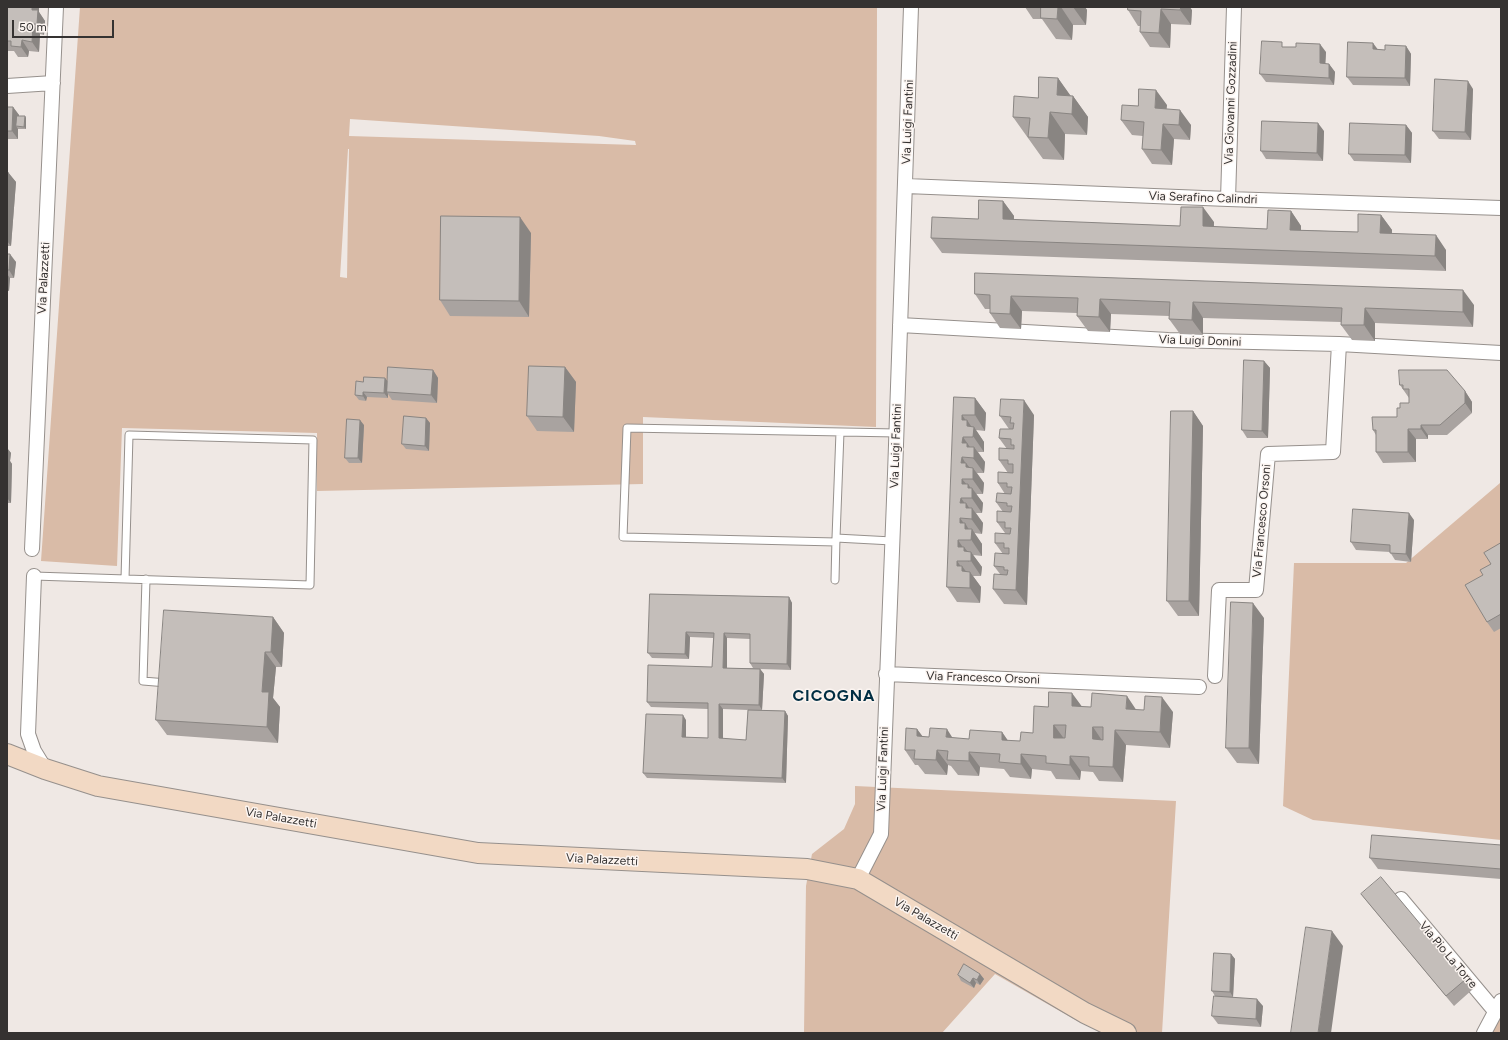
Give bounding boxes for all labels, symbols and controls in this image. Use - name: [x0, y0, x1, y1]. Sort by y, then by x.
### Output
- scale bar: [14, 12, 116, 38]
- text: 50 m: [19, 20, 47, 34]
- street label: Via Giovanni Gozzadini: [1222, 41, 1240, 165]
- street label: Via Luigi Fantini: [899, 79, 917, 165]
- street label: Via Serafino Calindri: [1148, 189, 1258, 207]
- street label: Via Palazzetti: [35, 242, 53, 314]
- street label: Via Luigi Donini: [1158, 332, 1242, 350]
- street label: Via Luigi Fantini: [887, 403, 905, 489]
- street label: Via Francesco Orsoni: [1250, 464, 1274, 578]
- street label: Via Francesco Orsoni: [926, 669, 1040, 687]
- district label: CICOGNA: [792, 686, 876, 706]
- street label: Via Luigi Fantini: [874, 726, 892, 812]
- street label: Via Palazzetti: [244, 805, 318, 831]
- street label: Via Palazzetti: [566, 851, 638, 869]
- street label: Via Palazzetti: [891, 895, 961, 943]
- street label: Via Pio La Torre: [1416, 919, 1480, 991]

